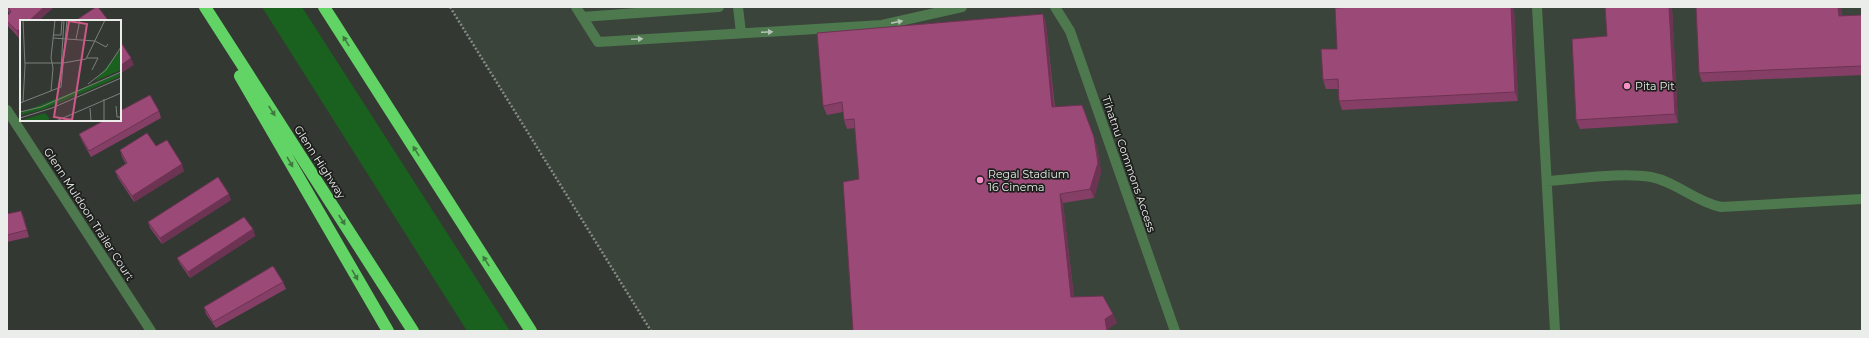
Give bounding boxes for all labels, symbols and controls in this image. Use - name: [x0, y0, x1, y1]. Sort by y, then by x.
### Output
- one-way arrow: [891, 19, 903, 25]
- inset map: [20, 20, 121, 121]
- one-way arrow: [761, 28, 773, 35]
- one-way arrow: [342, 36, 350, 46]
- one-way arrow: [631, 36, 643, 43]
- place label: Pita Pit: [1635, 79, 1675, 93]
- marker: Pita Pit: [1622, 81, 1632, 91]
- street label: Tihatnu Commons Access: [1099, 94, 1159, 235]
- one-way arrow: [268, 105, 276, 116]
- street label: Glenn Highway: [291, 123, 349, 201]
- street label: Glenn Muldoon Trailer Court: [41, 145, 138, 284]
- one-way arrow: [412, 146, 420, 156]
- one-way arrow: [287, 156, 294, 168]
- place label: Regal Stadium 16 Cinema: [988, 167, 1069, 194]
- marker: Regal Stadium 16 Cinema: [975, 175, 985, 185]
- one-way arrow: [338, 215, 346, 225]
- one-way arrow: [482, 255, 490, 266]
- one-way arrow: [352, 269, 359, 281]

